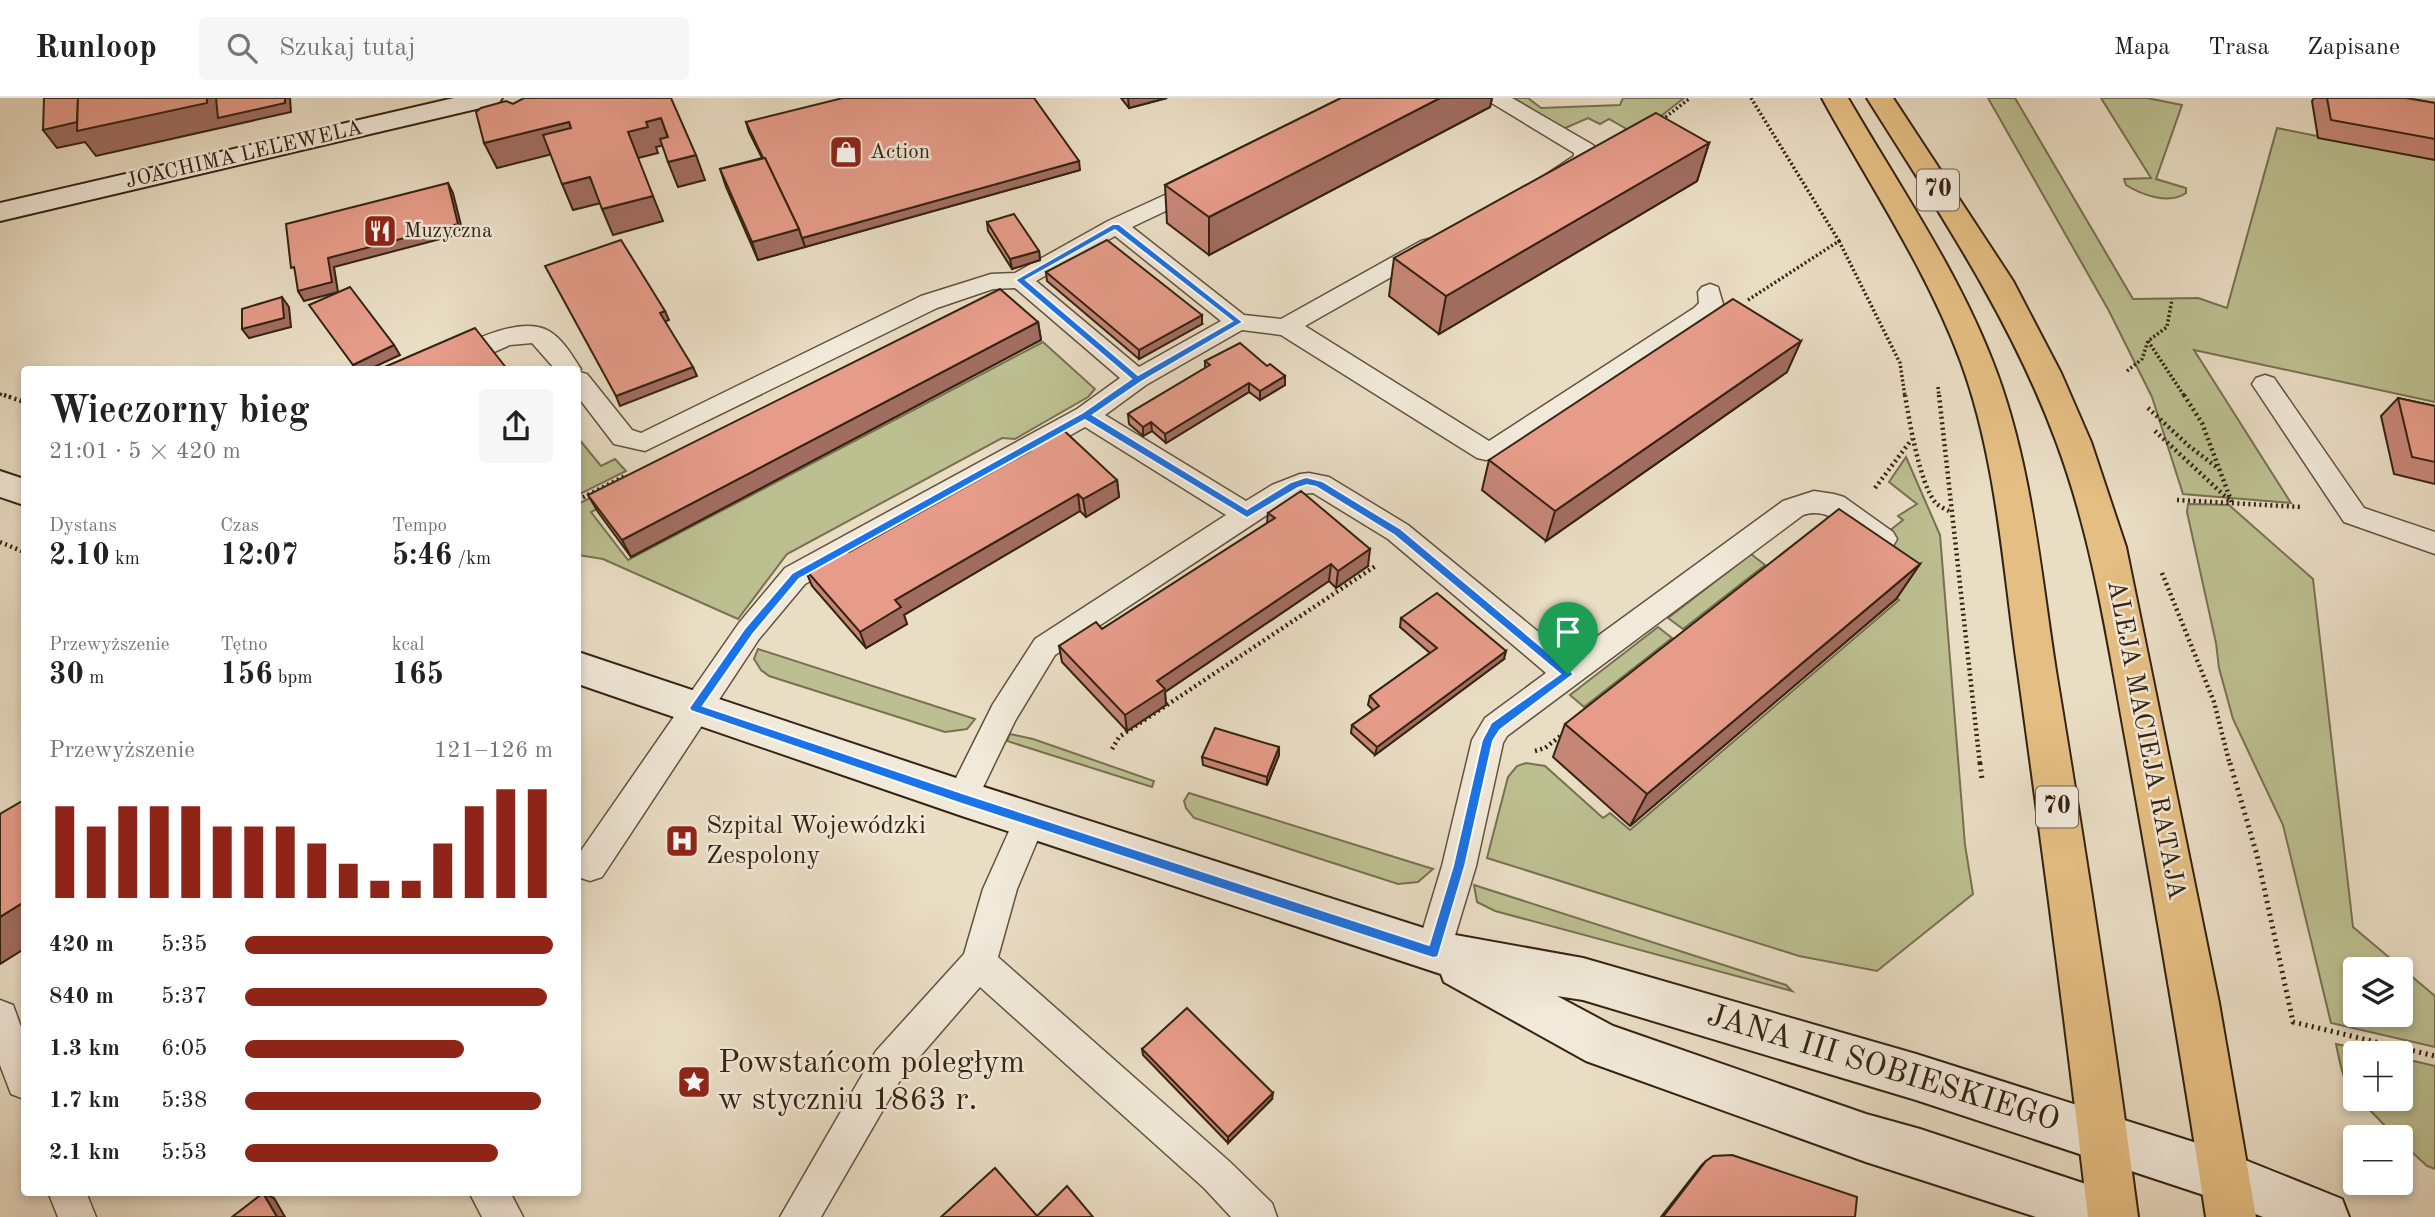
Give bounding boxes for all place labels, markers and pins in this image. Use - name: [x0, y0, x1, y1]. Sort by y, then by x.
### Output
- shop icon: Action: [827, 133, 865, 171]
- place label: Action: [870, 142, 930, 163]
- restaurant icon: Muzyczna: [361, 212, 399, 250]
- place label: Muzyczna: [404, 221, 492, 242]
- pin: [1538, 602, 1598, 674]
- place label: Szpital Wojewódzki Zespolony: [706, 813, 926, 869]
- hospital icon: Szpital Wojewódzki Zespolony: [663, 822, 701, 860]
- place label: Powstańcom poległym w styczniu 1863 r.: [718, 1048, 1025, 1117]
- place icon: Powstańcom poległym w styczniu 1863 r.: [675, 1063, 713, 1101]

